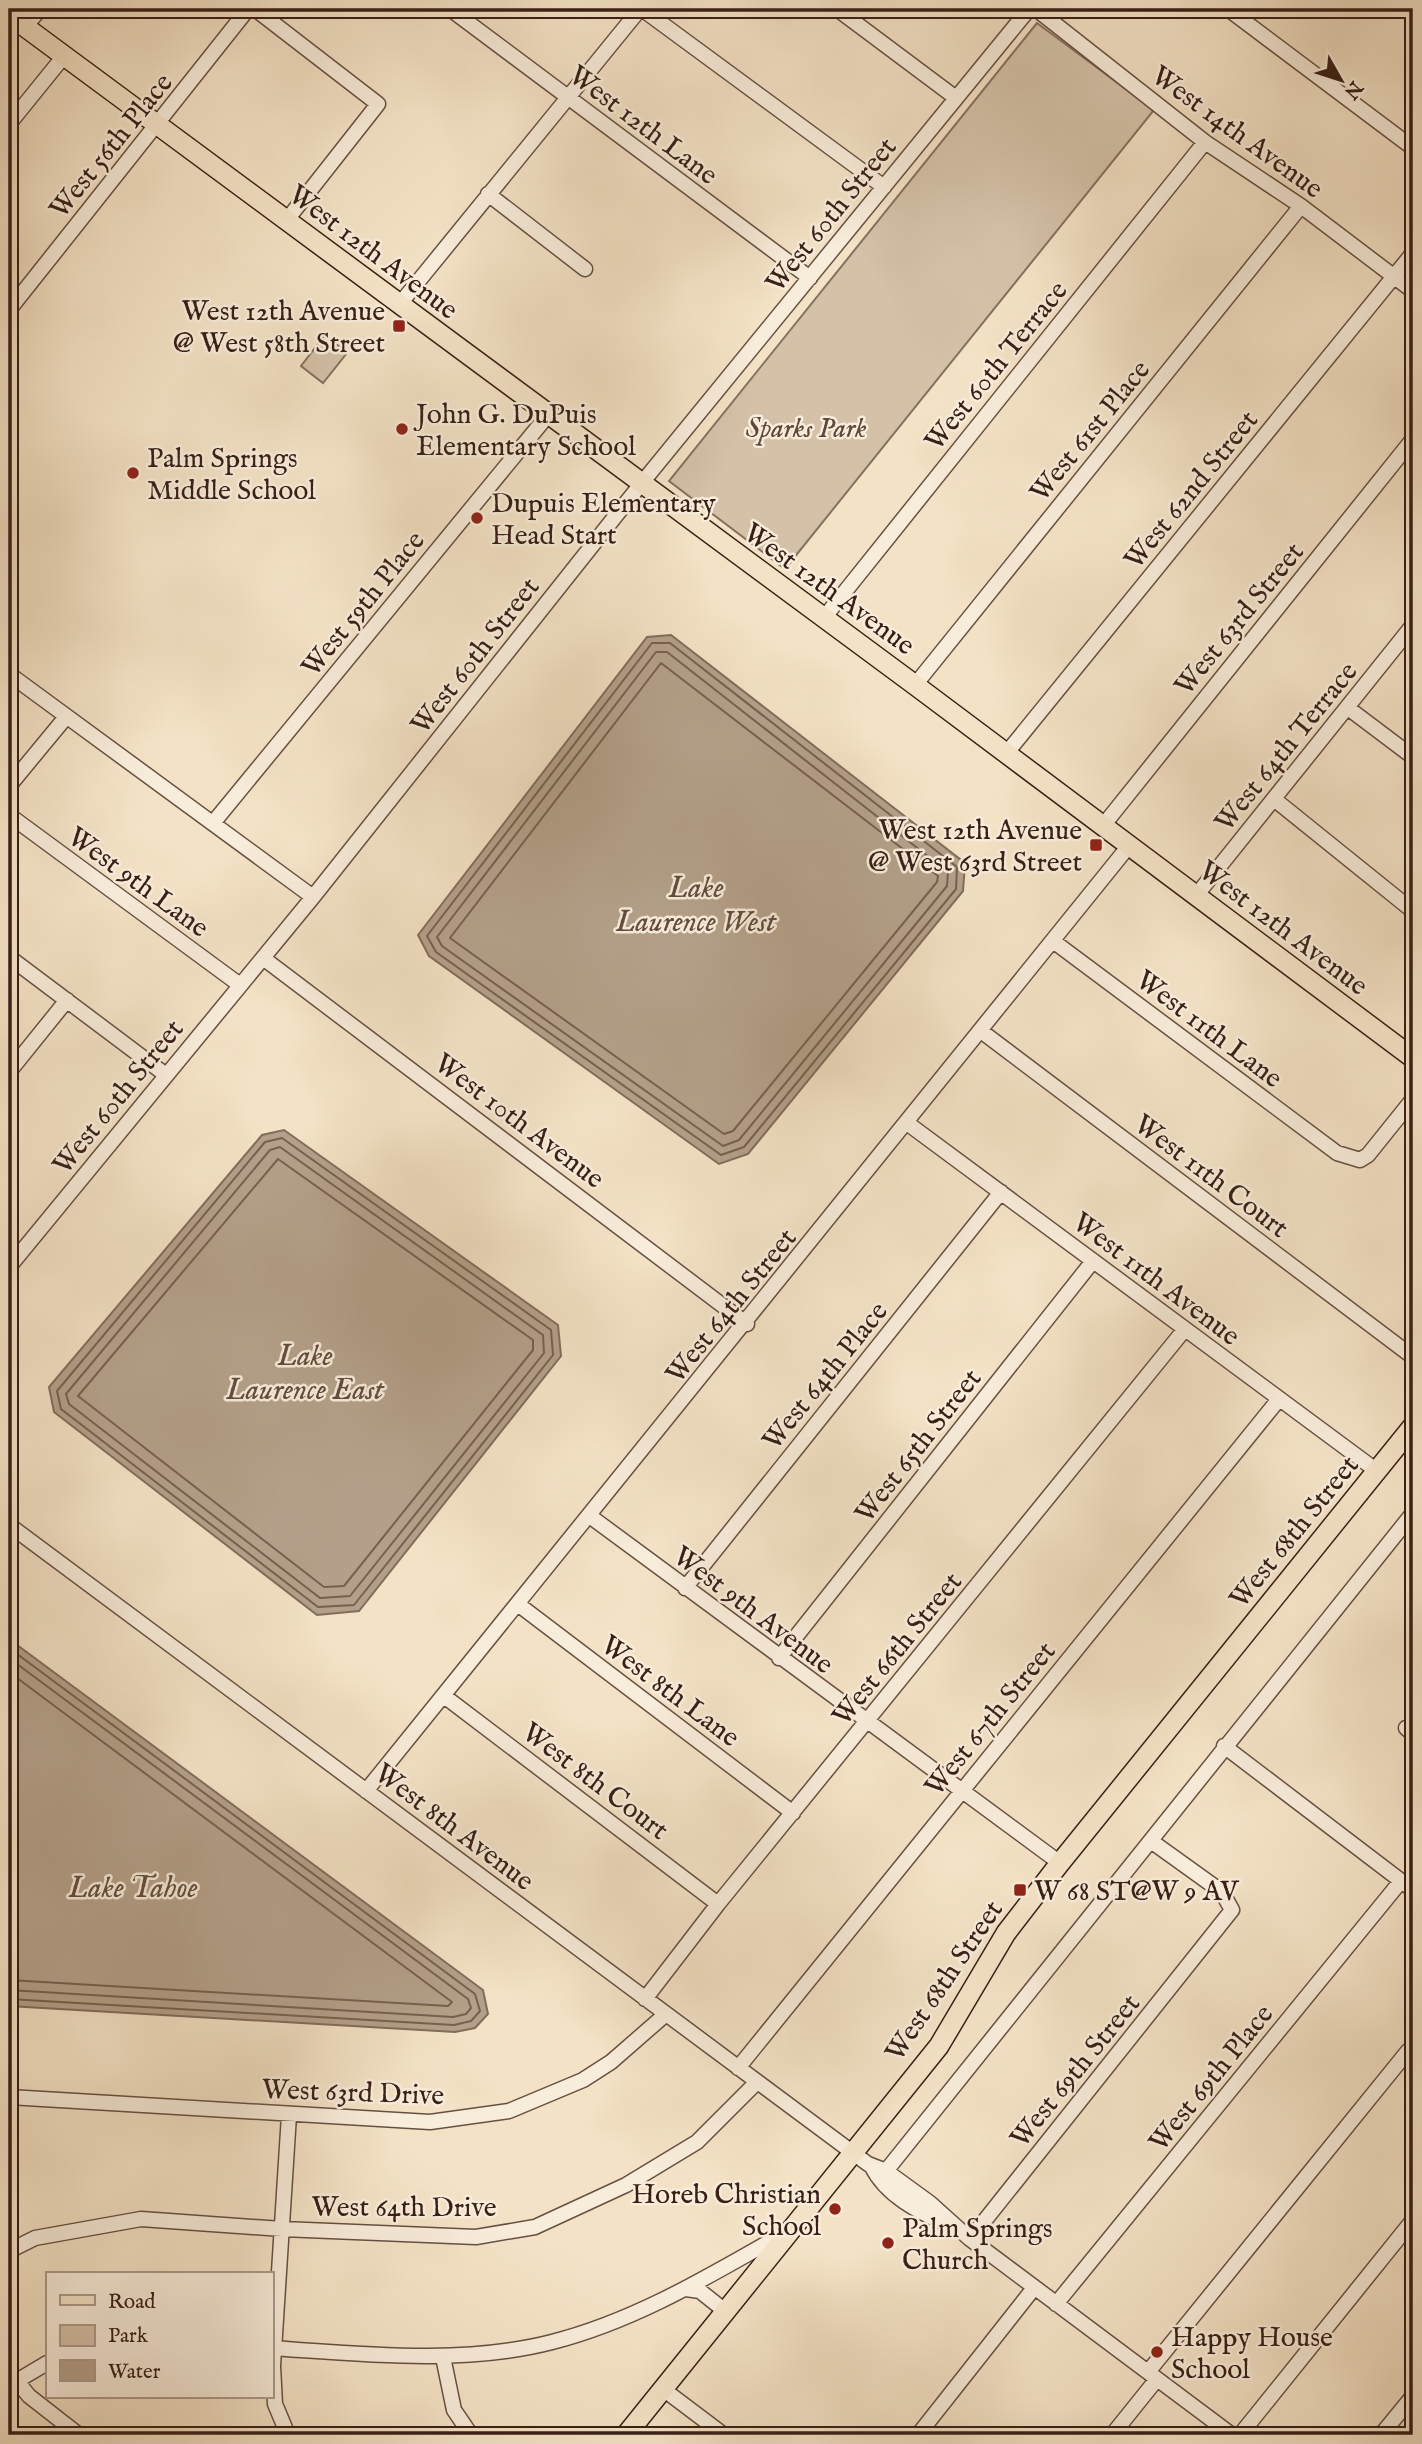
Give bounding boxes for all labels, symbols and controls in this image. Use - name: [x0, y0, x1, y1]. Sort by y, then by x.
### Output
- north arrow: [1306, 46, 1376, 116]
- street label: West 12th Lane: [561, 59, 724, 194]
- street label: West 14th Avenue: [1144, 59, 1329, 207]
- street label: West 56th Place: [43, 67, 181, 226]
- text: N: [1338, 75, 1368, 104]
- street label: West 60th Street: [759, 131, 905, 300]
- street label: West 12th Avenue: [281, 178, 464, 328]
- street label: West 60th Terrace: [918, 275, 1076, 459]
- place label: West 12th Avenue @ West 58th Street: [173, 295, 385, 362]
- marker: West 12th Avenue @ West 58th Street: [391, 318, 407, 334]
- street label: West 61st Place: [1023, 354, 1159, 509]
- place label: John G. DuPuis Elementary School: [413, 398, 636, 465]
- street label: West 62nd Street: [1117, 404, 1267, 577]
- park label: Sparks Park: [746, 412, 866, 447]
- marker: John G. DuPuis Elementary School: [394, 421, 410, 437]
- place label: Palm Springs Middle School: [147, 442, 316, 509]
- marker: Palm Springs Middle School: [125, 465, 141, 481]
- place label: Dupuis Elementary Head Start: [491, 487, 716, 554]
- marker: Dupuis Elementary Head Start: [469, 510, 485, 526]
- street label: West 12th Avenue: [736, 516, 921, 664]
- street label: West 59th Place: [294, 524, 433, 685]
- street label: West 63rd Street: [1168, 536, 1313, 703]
- street label: West 60th Street: [404, 571, 548, 742]
- street label: West 64th Terrace: [1208, 656, 1366, 840]
- place label: West 12th Avenue @ West 63rd Street: [868, 814, 1082, 881]
- street label: West 9th Lane: [60, 820, 215, 946]
- marker: West 12th Avenue @ West 63rd Street: [1088, 837, 1104, 853]
- street label: West 12th Avenue: [1191, 854, 1374, 1004]
- water label: Lake Laurence West: [615, 870, 778, 942]
- street label: West 11th Lane: [1128, 963, 1289, 1097]
- street label: West 60th Street: [46, 1013, 192, 1182]
- street label: West 10th Avenue: [427, 1047, 611, 1197]
- street label: West 11th Court: [1126, 1107, 1295, 1247]
- street label: West 11th Avenue: [1065, 1206, 1246, 1354]
- street label: West 64th Street: [659, 1222, 805, 1391]
- street label: West 64th Place: [755, 1295, 896, 1458]
- water label: Lake Laurence East: [225, 1338, 385, 1410]
- street label: West 65th Street: [848, 1362, 990, 1531]
- street label: West 68th Street: [1223, 1449, 1368, 1616]
- street label: West 9th Avenue: [665, 1539, 840, 1683]
- street label: West 66th Street: [825, 1565, 971, 1733]
- street label: West 8th Lane: [593, 1628, 746, 1756]
- street label: West 67th Street: [918, 1635, 1064, 1804]
- street label: West 8th Court: [514, 1715, 675, 1849]
- street label: West 8th Avenue: [367, 1757, 540, 1899]
- water label: Lake Tahoe: [68, 1870, 198, 1908]
- place label: W 68 ST@W 9 AV: [1034, 1875, 1240, 1910]
- marker: W 68 ST@W 9 AV: [1012, 1882, 1028, 1898]
- street label: West 68th Street: [878, 1894, 1012, 2069]
- street label: West 69th Street: [1003, 1987, 1149, 2156]
- street label: West 69th Place: [1142, 1998, 1282, 2159]
- street label: West 63rd Drive: [261, 2073, 445, 2114]
- place label: Horeb Christian School: [632, 2178, 821, 2245]
- street label: West 64th Drive: [311, 2191, 497, 2226]
- marker: Horeb Christian School: [827, 2201, 843, 2217]
- place label: Palm Springs Church: [902, 2212, 1053, 2279]
- marker: Palm Springs Church: [880, 2235, 896, 2251]
- legend: [46, 2272, 273, 2398]
- text: Road: [108, 2289, 156, 2316]
- place label: Happy House School: [1171, 2321, 1333, 2388]
- text: Park: [108, 2323, 149, 2350]
- marker: Happy House School: [1149, 2344, 1165, 2360]
- text: Water: [108, 2359, 161, 2386]

